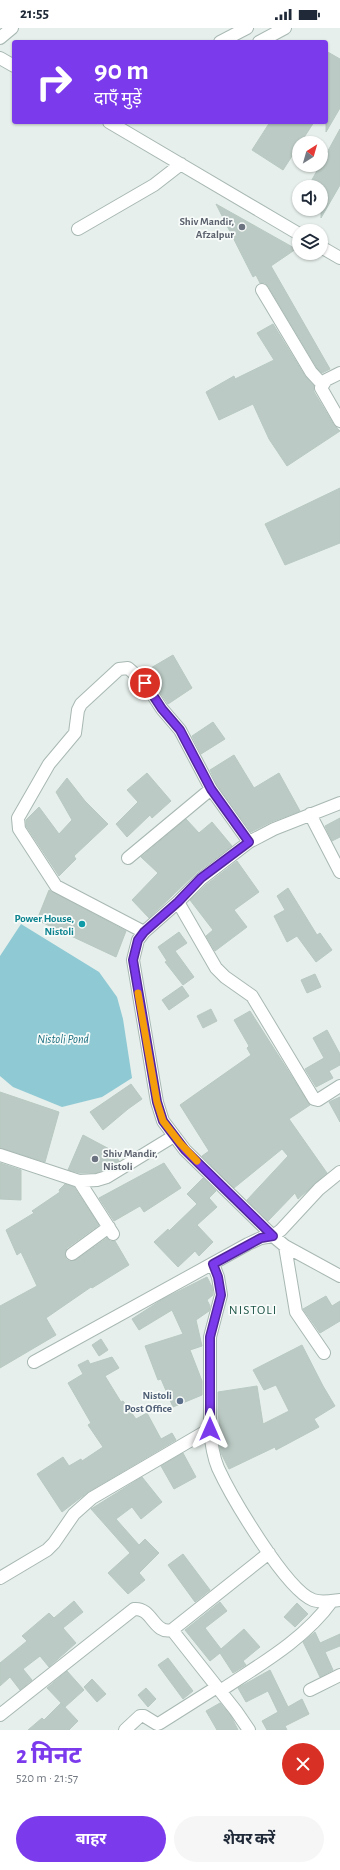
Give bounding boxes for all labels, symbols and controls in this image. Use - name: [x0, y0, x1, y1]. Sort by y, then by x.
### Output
- text: 21:55: [20, 6, 49, 21]
- icon: right: [28, 56, 80, 108]
- text: 90 m: [94, 57, 149, 85]
- text: दाएँ मुड़ें: [94, 90, 142, 108]
- north arrow: [292, 136, 328, 172]
- map controls: [292, 136, 328, 260]
- button: sound: [292, 180, 328, 216]
- place label: Shiv Mandir, Afzalpur: [179, 216, 234, 240]
- marker: Shiv Mandir, Afzalpur: [237, 222, 247, 232]
- button: layers: [292, 224, 328, 260]
- pin: [128, 666, 162, 700]
- icon: arrive: [134, 672, 156, 694]
- place label: Power House, Nistoli: [14, 913, 74, 937]
- marker: Power House, Nistoli: [77, 919, 87, 929]
- water label: Nistoli Pond: [37, 1033, 90, 1045]
- place label: Shiv Mandir, Nistoli: [103, 1148, 158, 1172]
- marker: Shiv Mandir, Nistoli: [90, 1154, 100, 1164]
- district label: NISTOLI: [229, 1304, 277, 1317]
- place label: Nistoli Post Office: [125, 1390, 172, 1414]
- marker: Nistoli Post Office: [175, 1396, 185, 1406]
- position arrow: [189, 1408, 231, 1450]
- button: close: [282, 1743, 324, 1785]
- text: 2 मिनट: [16, 1744, 81, 1768]
- text: 520 m · 21:57: [16, 1772, 78, 1785]
- button: बाहर: [16, 1816, 166, 1862]
- button: शेयर करें: [174, 1816, 324, 1862]

